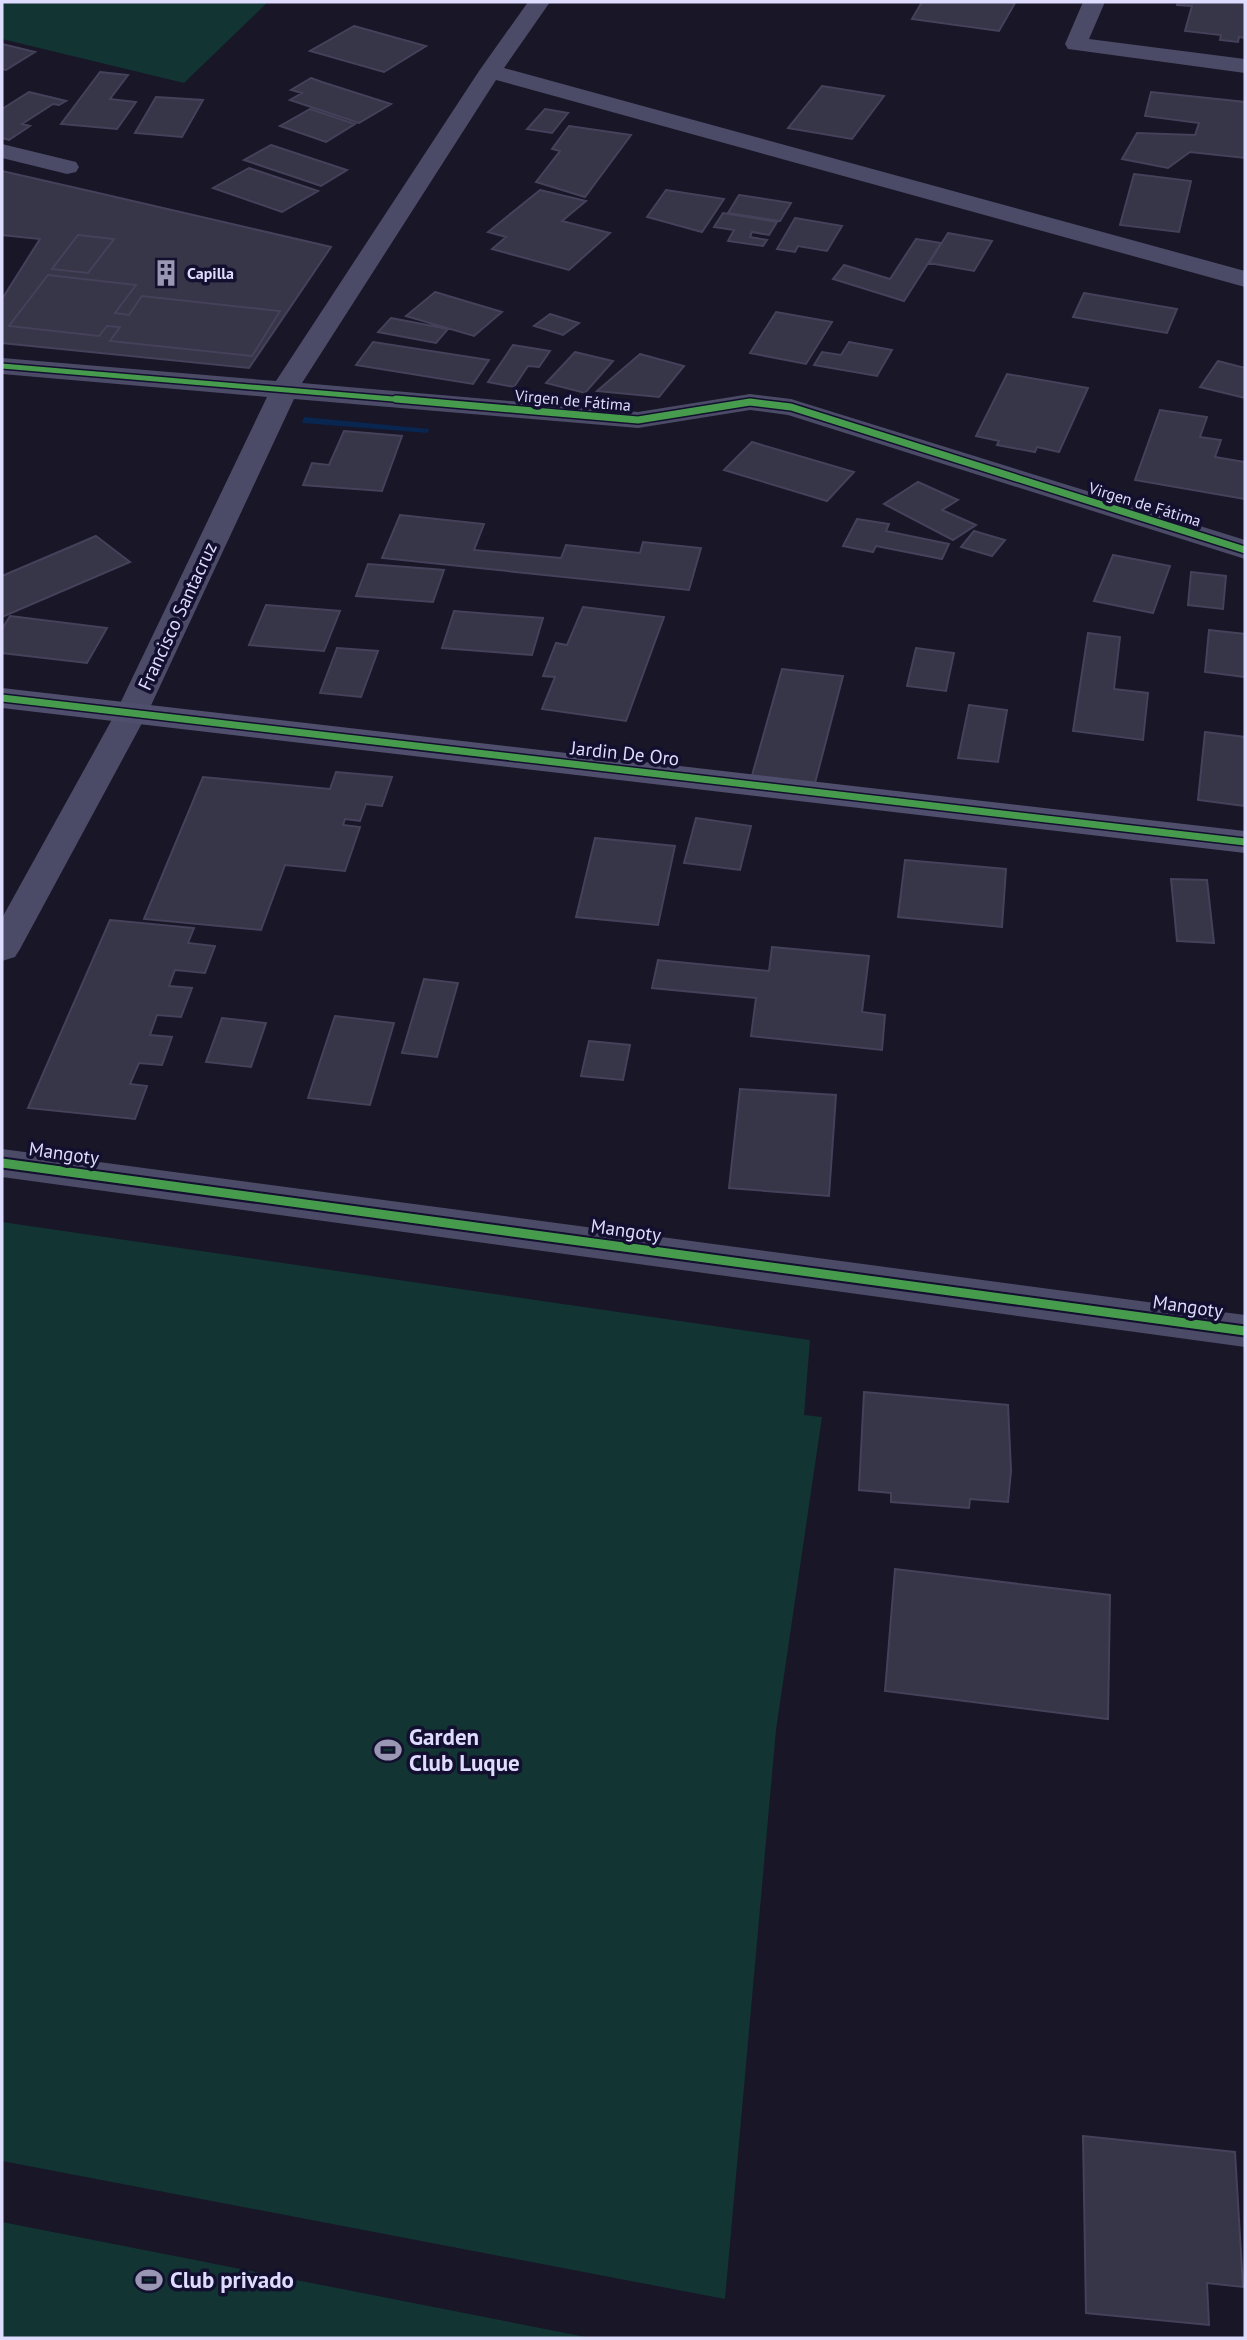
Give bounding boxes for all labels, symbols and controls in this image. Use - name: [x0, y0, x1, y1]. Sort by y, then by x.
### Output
- building icon: Capilla: [151, 258, 181, 288]
- place label: Capilla: [187, 263, 234, 283]
- street label: Virgen de Fátima: [513, 385, 632, 415]
- street label: Virgen de Fátima: [1085, 477, 1204, 531]
- street label: Francisco Santacruz: [132, 538, 222, 694]
- street label: Jardin De Oro: [569, 735, 680, 771]
- street label: Mangoty: [27, 1136, 101, 1170]
- street label: Mangoty: [589, 1213, 663, 1247]
- street label: Mangoty: [1151, 1289, 1225, 1323]
- place label: Garden Club Luque: [409, 1722, 520, 1777]
- sports icon: Garden Club Luque: [373, 1735, 403, 1765]
- sports icon: Club privado: [134, 2265, 164, 2295]
- place label: Club privado: [170, 2265, 294, 2294]

